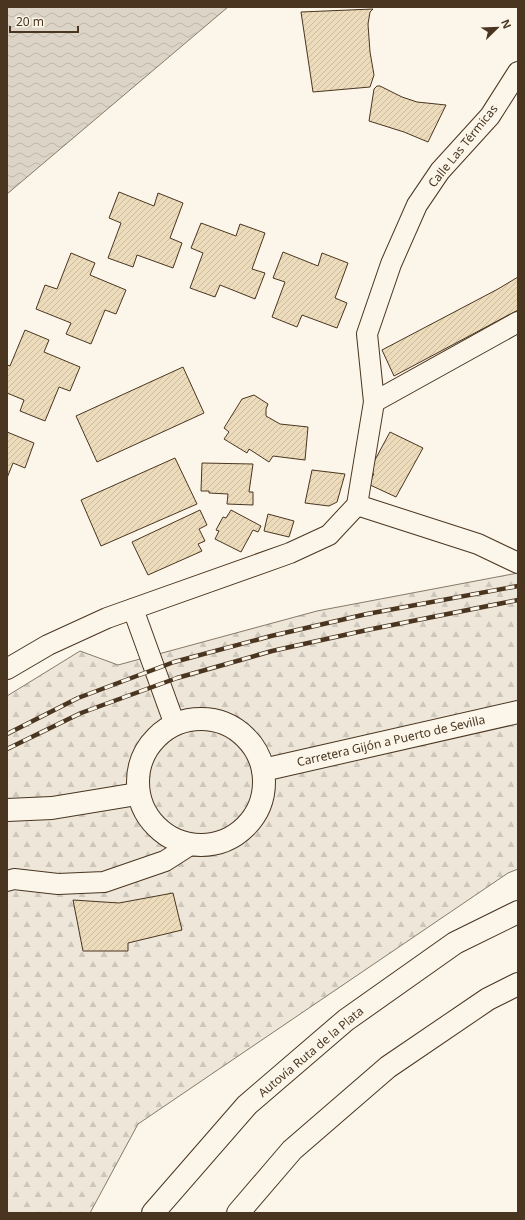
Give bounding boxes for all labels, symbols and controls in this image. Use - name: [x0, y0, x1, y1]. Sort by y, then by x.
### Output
- scale bar: [10, 8, 78, 34]
- north arrow: [477, 8, 517, 48]
- text: 20 m: [16, 13, 44, 30]
- text: N: [498, 17, 515, 31]
- street label: Calle Las Térmicas: [424, 100, 502, 191]
- street label: Carretera Gijón a Puerto de Sevilla: [295, 711, 487, 770]
- street label: Autovía Ruta de la Plata: [254, 1002, 367, 1101]

